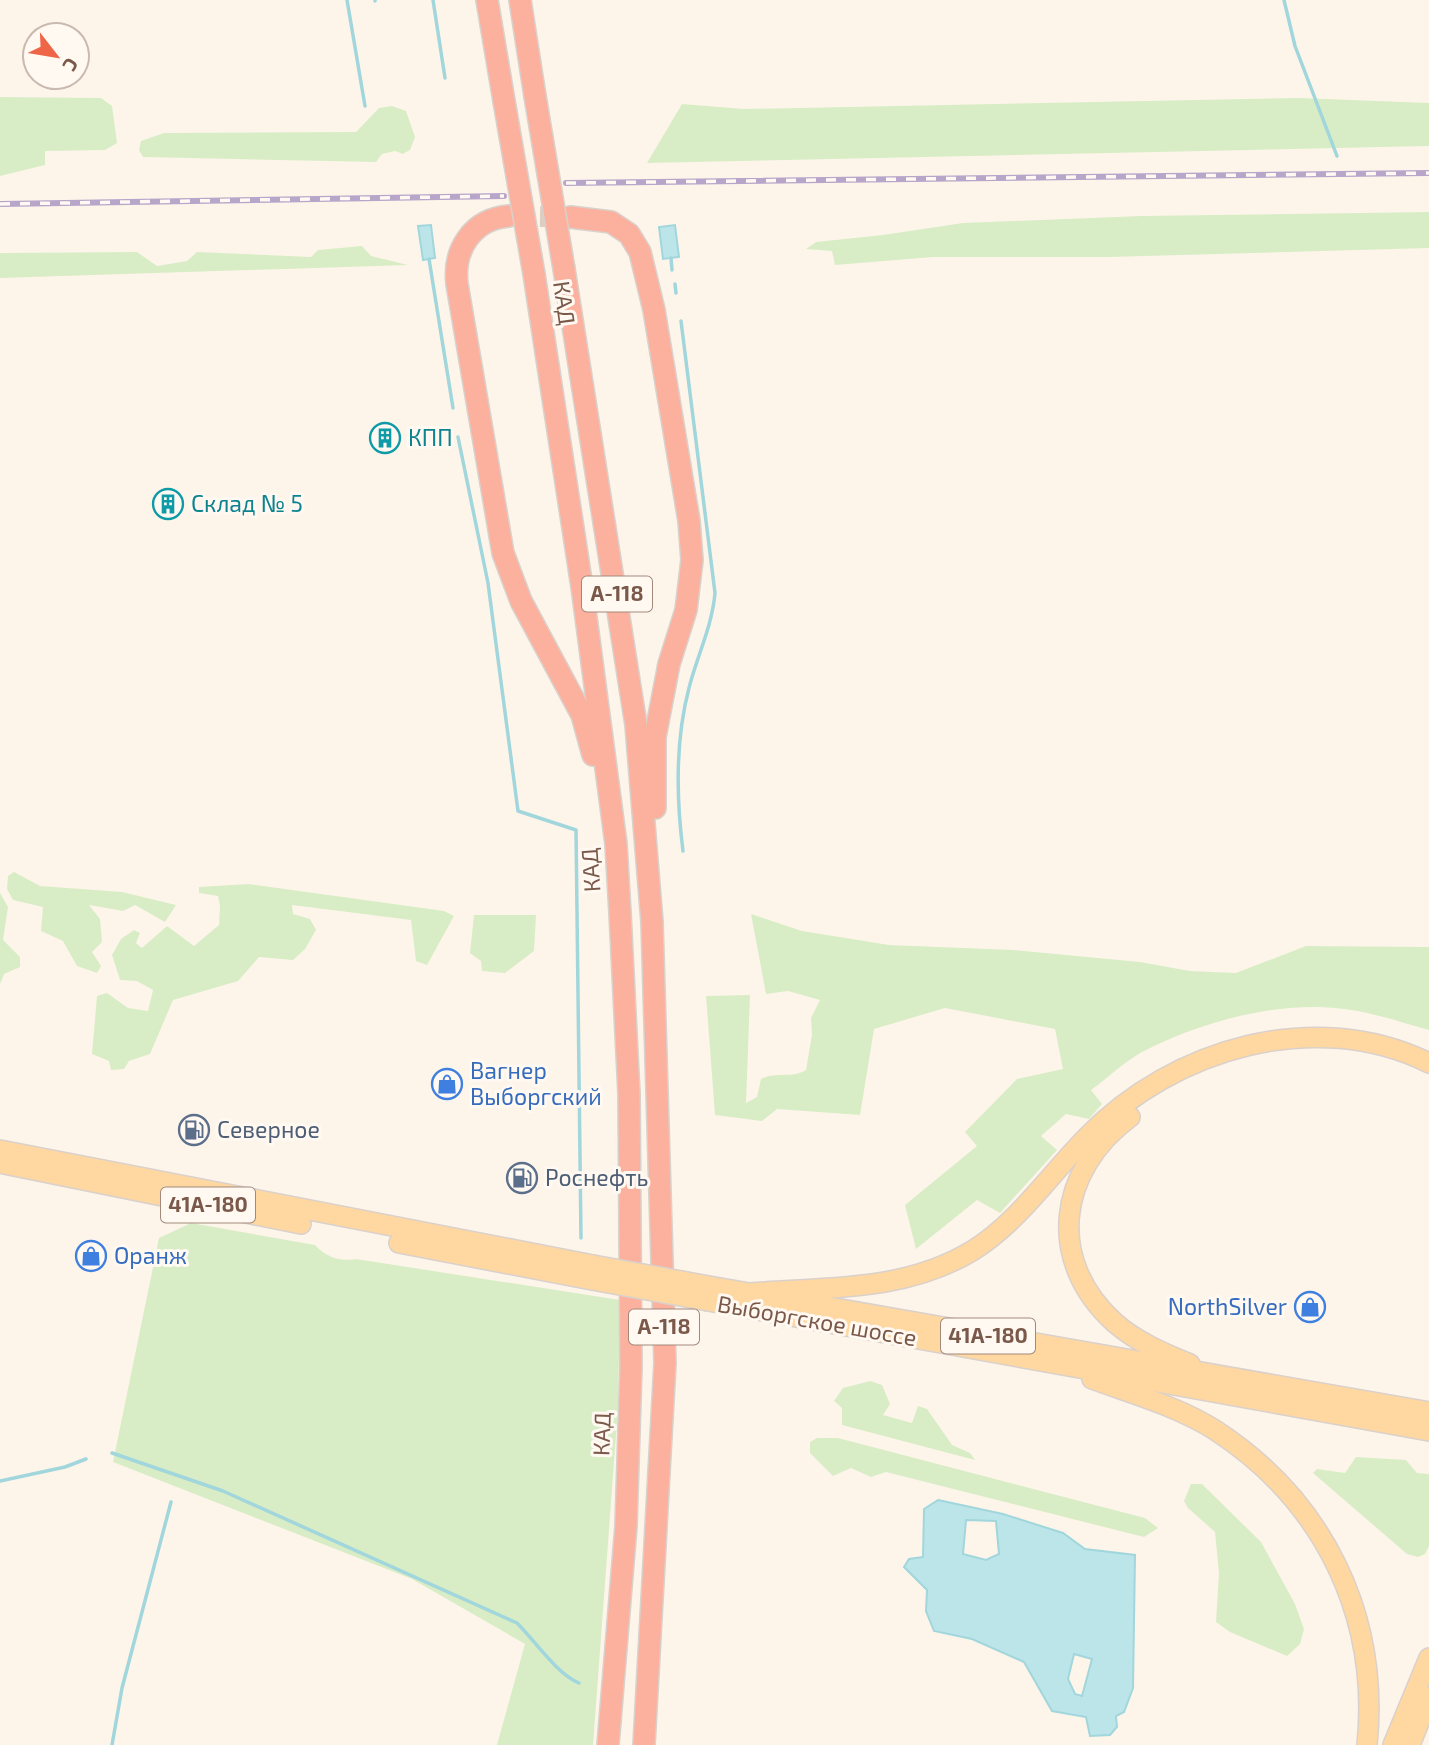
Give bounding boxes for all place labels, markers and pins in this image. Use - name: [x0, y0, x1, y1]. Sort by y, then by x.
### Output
- building icon: КПП: [368, 421, 402, 455]
- place label: КПП: [408, 423, 453, 451]
- building icon: Склад № 5: [151, 487, 185, 521]
- place label: Склад № 5: [191, 489, 303, 517]
- place label: Вагнер Выборгский: [470, 1056, 602, 1110]
- shop icon: Вагнер Выборгский: [430, 1067, 464, 1101]
- fuel station icon: Северное: [177, 1113, 211, 1147]
- place label: Северное: [217, 1115, 320, 1143]
- fuel station icon: Роснефть: [505, 1161, 539, 1195]
- place label: Роснефть: [545, 1163, 648, 1191]
- shop icon: Оранж: [74, 1239, 108, 1273]
- place label: Оранж: [114, 1241, 187, 1269]
- shop icon: NorthSilver: [1293, 1290, 1327, 1324]
- place label: NorthSilver: [1168, 1292, 1287, 1320]

